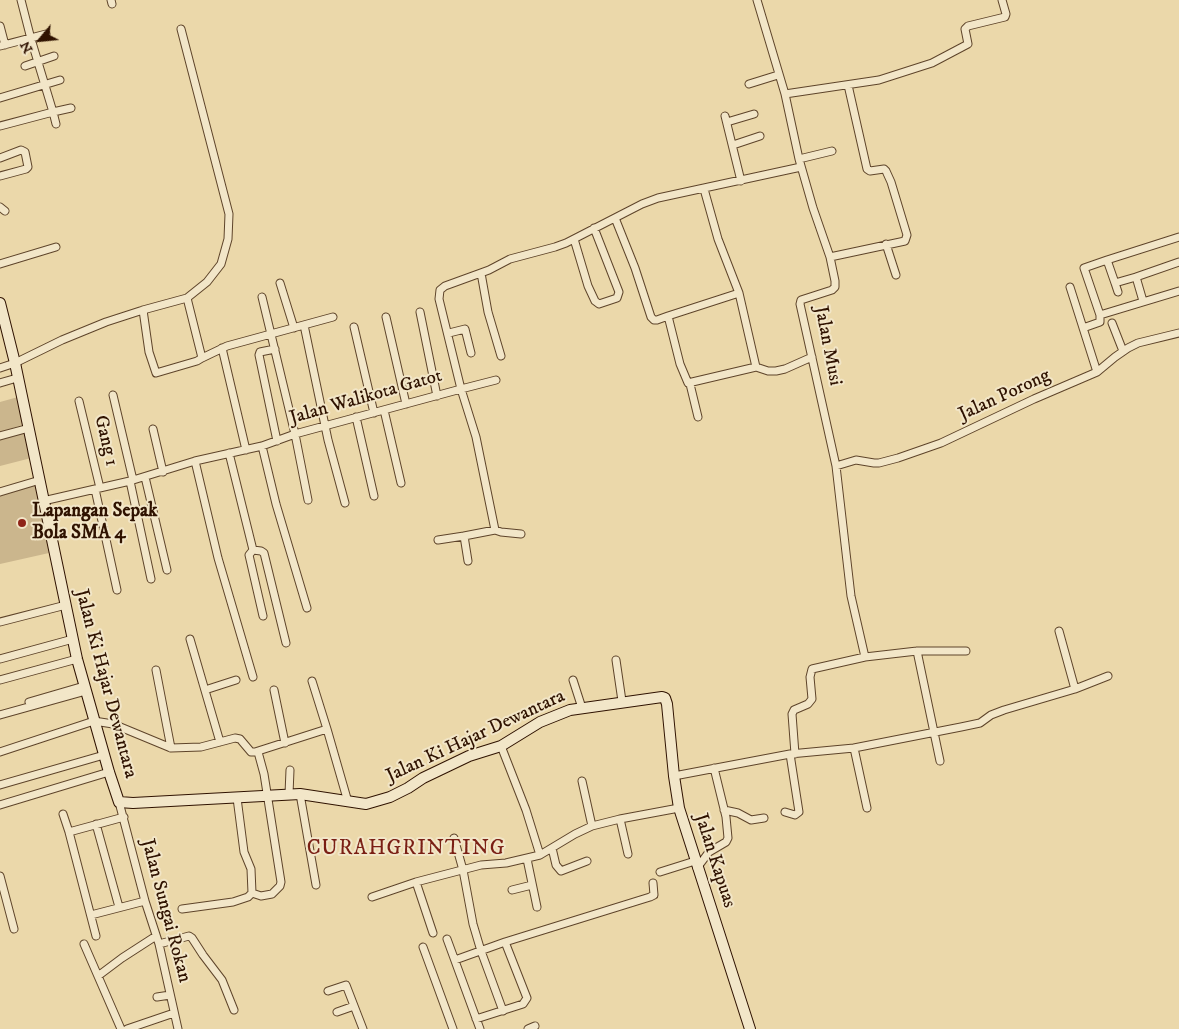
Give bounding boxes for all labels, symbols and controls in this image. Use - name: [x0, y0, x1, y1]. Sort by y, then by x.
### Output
- north arrow: [15, 15, 65, 65]
- text: N: [16, 38, 37, 56]
- street label: Jalan Musi: [808, 304, 846, 388]
- street label: Jalan Walikota Gatot: [287, 365, 445, 431]
- street label: Jalan Porong: [956, 365, 1054, 427]
- street label: Gang 1: [88, 413, 122, 469]
- place label: Lapangan Sepak Bola SMA 4: [32, 501, 157, 545]
- marker: Lapangan Sepak Bola SMA 4: [16, 517, 28, 529]
- street label: Jalan Ki Hajar Dewantara: [69, 587, 141, 781]
- street label: Jalan Ki Hajar Dewantara: [383, 686, 569, 788]
- street label: Jalan Kapuas: [688, 811, 740, 911]
- street label: Jalan Sungai Rokan: [135, 837, 195, 985]
- district label: CURAHGRINTING: [305, 837, 507, 863]

